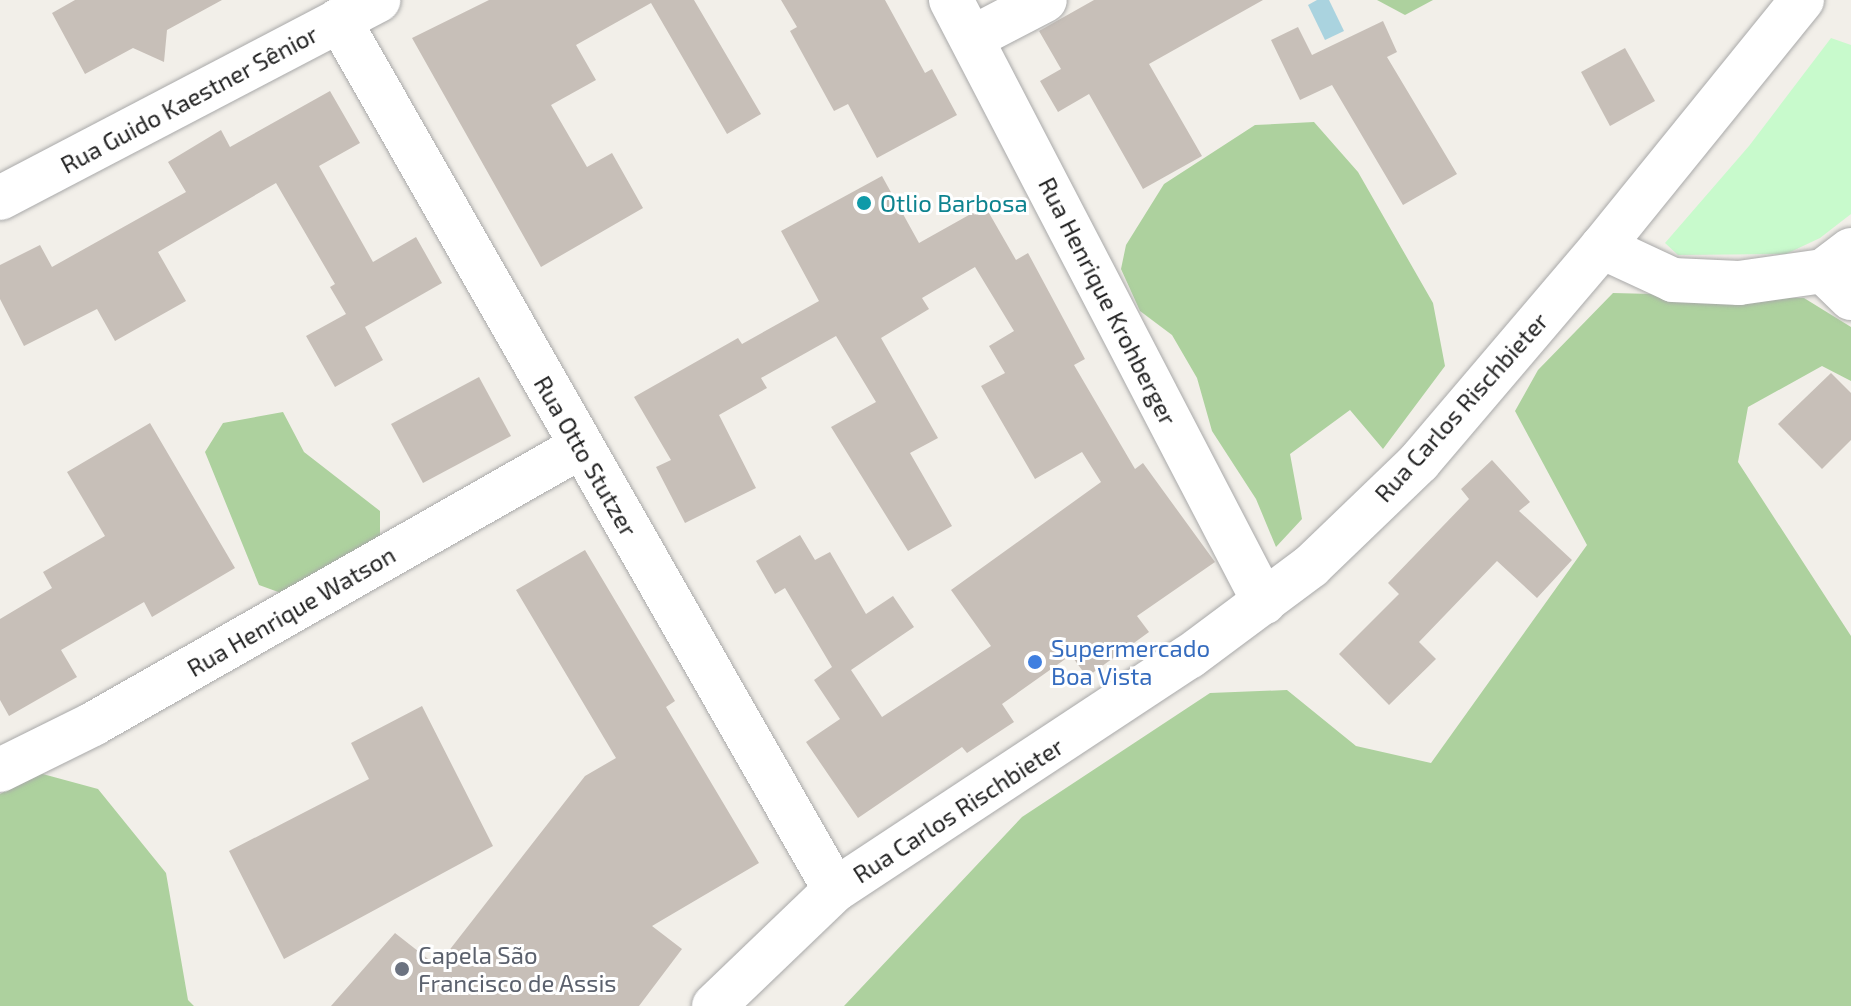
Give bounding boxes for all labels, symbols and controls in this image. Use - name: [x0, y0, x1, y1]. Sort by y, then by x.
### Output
- street label: Rua Guido Kaestner Sênior: [55, 19, 323, 179]
- street label: Rua Henrique Krohberger: [1033, 172, 1183, 430]
- place label: Otlio Barbosa: [880, 189, 1028, 217]
- marker: Otlio Barbosa: [855, 194, 873, 212]
- street label: Rua Carlos Rischbieter: [1368, 306, 1554, 508]
- street label: Rua Otto Stutzer: [528, 371, 644, 541]
- street label: Rua Henrique Watson: [182, 540, 400, 682]
- place label: Supermercado Boa Vista: [1051, 634, 1210, 690]
- marker: Supermercado Boa Vista: [1026, 653, 1044, 671]
- street label: Rua Carlos Rischbieter: [848, 731, 1068, 889]
- place label: Capela São Francisco de Assis: [418, 941, 617, 997]
- marker: Capela São Francisco de Assis: [393, 960, 411, 978]

